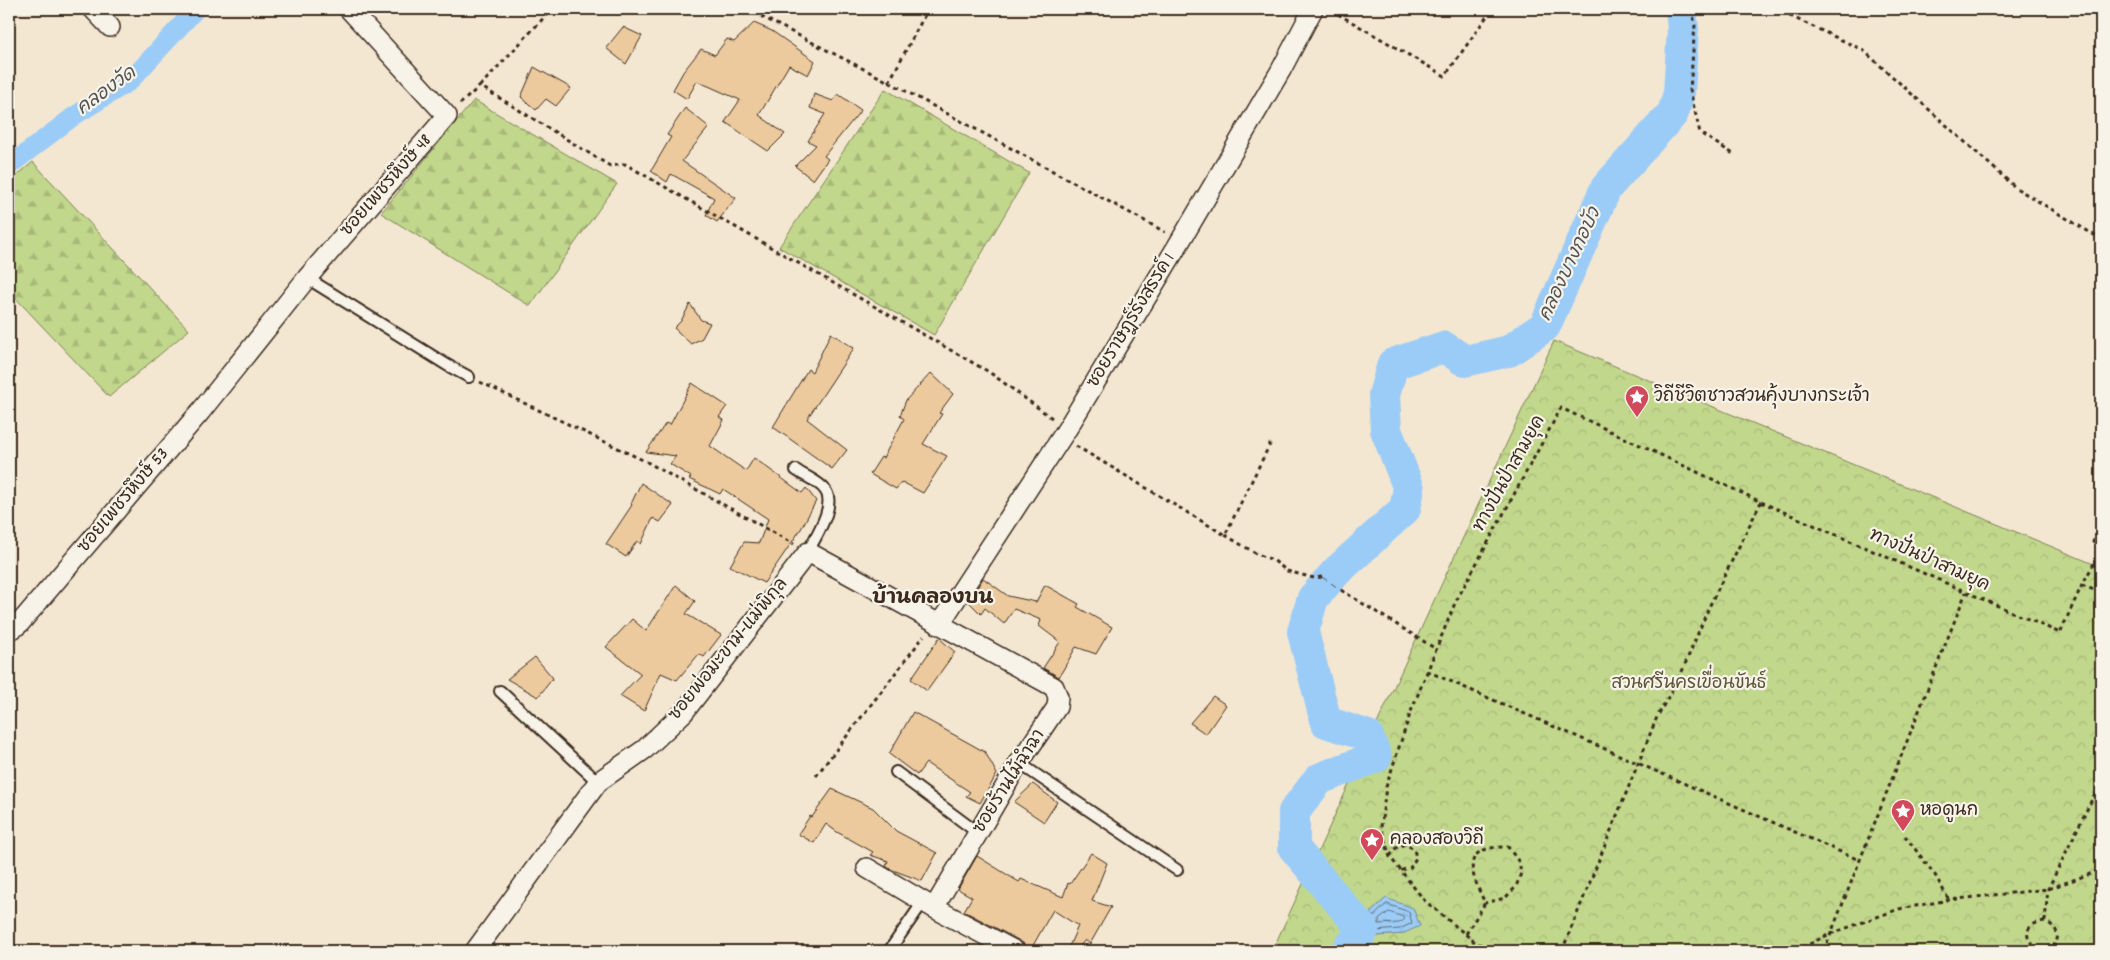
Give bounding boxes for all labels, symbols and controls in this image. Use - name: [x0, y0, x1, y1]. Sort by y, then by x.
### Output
- water label: คลองวัด: [72, 61, 143, 123]
- street label: ซอยเพชรหึงษ์ 48: [333, 127, 439, 243]
- water label: คลองบางกอบัว: [1533, 202, 1610, 326]
- street label: ซอยราษฎร์รังสรรค์ 1: [1079, 247, 1182, 393]
- place label: วิถีชีวิตชาวสวนคุ้งบางกระเจ้า: [1654, 383, 1870, 410]
- place icon: วิถีชีวิตชาวสวนคุ้งบางกระเจ้า: [1624, 384, 1650, 418]
- street label: ทางปั่นป่าสามยุค: [1461, 408, 1552, 537]
- street label: ซอยเพชรหึงษ์ 53: [70, 441, 175, 559]
- street label: ทางปั่นป่าสามยุค: [1865, 517, 1996, 599]
- street label: ซอยพ่อมะขาม-แม่พิกุล: [662, 572, 794, 727]
- district label: บ้านคลองบน: [872, 583, 994, 613]
- park label: สวนศรีนครเขื่อนขันธ์: [1611, 664, 1767, 697]
- street label: ซอยร้านไม้ฉำฉา: [965, 723, 1052, 839]
- place icon: หอดูนก: [1890, 798, 1916, 832]
- place label: หอดูนก: [1920, 799, 1978, 824]
- place label: คลองสองวิถี: [1390, 826, 1484, 853]
- place icon: คลองสองวิถี: [1359, 827, 1385, 861]

